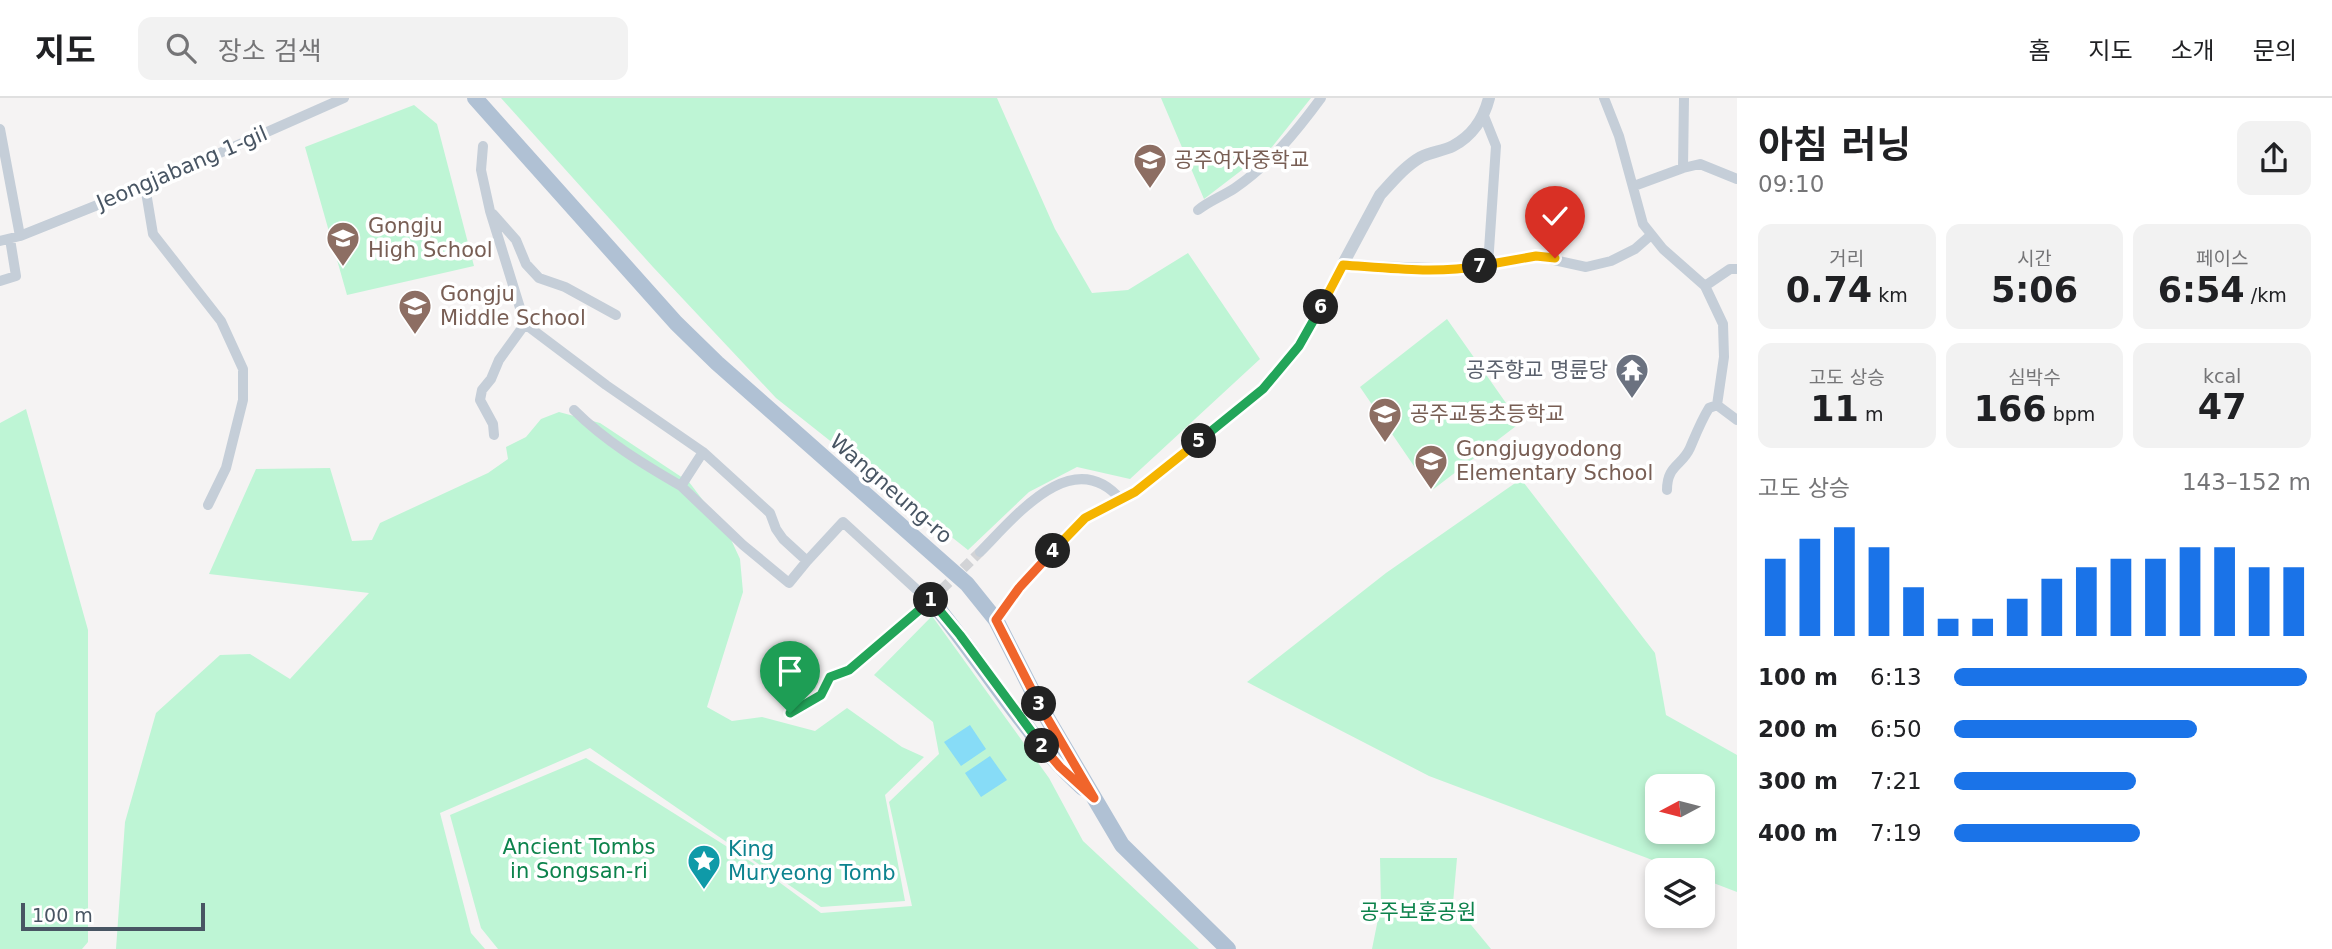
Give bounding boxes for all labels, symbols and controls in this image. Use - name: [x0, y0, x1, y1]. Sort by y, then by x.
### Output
- search box: [138, 17, 628, 80]
- icon: search: [162, 29, 200, 67]
- text: 지도: [35, 31, 96, 70]
- text: 장소 검색: [218, 36, 322, 66]
- text: 홈: [2028, 37, 2050, 65]
- text: 지도: [2088, 37, 2133, 65]
- text: 소개: [2171, 37, 2215, 65]
- text: 문의: [2253, 37, 2297, 65]
- street label: Jeongjabang 1-gil: [91, 121, 271, 216]
- button: share: [2237, 121, 2311, 195]
- text: 아침 러닝: [1758, 123, 1911, 167]
- school or university icon: 공주여자중학교: [1131, 141, 1169, 190]
- place label: 공주여자중학교: [1174, 148, 1309, 172]
- text: 09:10: [1758, 171, 1824, 197]
- pin: [1525, 186, 1585, 258]
- icon: check: [1536, 197, 1574, 235]
- place label: Gongju High School: [368, 214, 493, 262]
- school or university icon: Gongju High School: [324, 219, 362, 268]
- text: 거리: [1829, 247, 1864, 269]
- text: 시간: [2017, 247, 2052, 269]
- text: 페이스: [2196, 247, 2248, 269]
- pin: 7: [1462, 248, 1498, 284]
- text: 7: [1473, 254, 1486, 276]
- text: 0.74: [1786, 270, 1872, 310]
- text: 5:06: [1991, 270, 2078, 310]
- text: 6:54: [2158, 270, 2245, 310]
- place label: Gongju Middle School: [440, 282, 586, 330]
- text: km: [1872, 284, 1908, 306]
- text: /km: [2245, 284, 2287, 306]
- school or university icon: Gongju Middle School: [396, 287, 434, 336]
- pin: 6: [1304, 290, 1338, 325]
- text: 6: [1314, 295, 1327, 317]
- temple icon: 공주향교 명륜당: [1613, 351, 1651, 400]
- place label: 공주향교 명륜당: [1466, 358, 1608, 382]
- text: kcal: [2203, 365, 2241, 387]
- text: 고도 상승: [1809, 366, 1885, 388]
- text: 심박수: [2008, 366, 2061, 388]
- text: 47: [2198, 387, 2247, 427]
- text: 11: [1810, 389, 1859, 429]
- text: 166: [1974, 389, 2047, 429]
- school or university icon: 공주교동초등학교: [1366, 395, 1404, 444]
- place label: 공주교동초등학교: [1410, 402, 1565, 426]
- text: m: [1859, 403, 1883, 425]
- text: bpm: [2047, 403, 2095, 425]
- pin: 5: [1182, 424, 1216, 458]
- text: 5: [1192, 429, 1205, 451]
- street label: Wangneung-ro: [825, 430, 957, 548]
- place label: Gongjugyodong Elementary School: [1456, 437, 1653, 485]
- school or university icon: Gongjugyodong Elementary School: [1412, 442, 1450, 491]
- text: 143–152 m: [2182, 469, 2311, 495]
- text: 고도 상승: [1758, 475, 1850, 501]
- pin: 4: [1036, 533, 1070, 568]
- text: 4: [1046, 539, 1059, 561]
- pin: 1: [914, 582, 948, 618]
- text: 1: [924, 588, 937, 610]
- pin: [760, 641, 820, 713]
- icon: arrive: [771, 652, 809, 690]
- text: 100 m: [1758, 664, 1838, 690]
- text: 6:13: [1870, 664, 1922, 690]
- pin: 3: [1021, 686, 1056, 722]
- text: 3: [1032, 692, 1045, 714]
- text: 200 m: [1758, 716, 1838, 742]
- text: 6:50: [1870, 716, 1922, 742]
- pin: 2: [1024, 728, 1060, 764]
- text: 2: [1035, 734, 1048, 756]
- text: 300 m: [1758, 768, 1838, 794]
- text: 7:21: [1870, 768, 1922, 794]
- north arrow: [1645, 774, 1715, 844]
- map controls: [1645, 774, 1715, 928]
- text: 400 m: [1758, 820, 1838, 846]
- text: 7:19: [1870, 820, 1922, 846]
- park label: Ancient Tombs in Songsan-ri: [502, 835, 656, 883]
- place label: King Muryeong Tomb: [728, 837, 895, 885]
- place icon: King Muryeong Tomb: [685, 842, 723, 891]
- button: layers: [1645, 858, 1715, 928]
- scale bar: [21, 900, 205, 932]
- park label: 공주보훈공원: [1360, 900, 1476, 924]
- text: 100 m: [32, 904, 93, 926]

